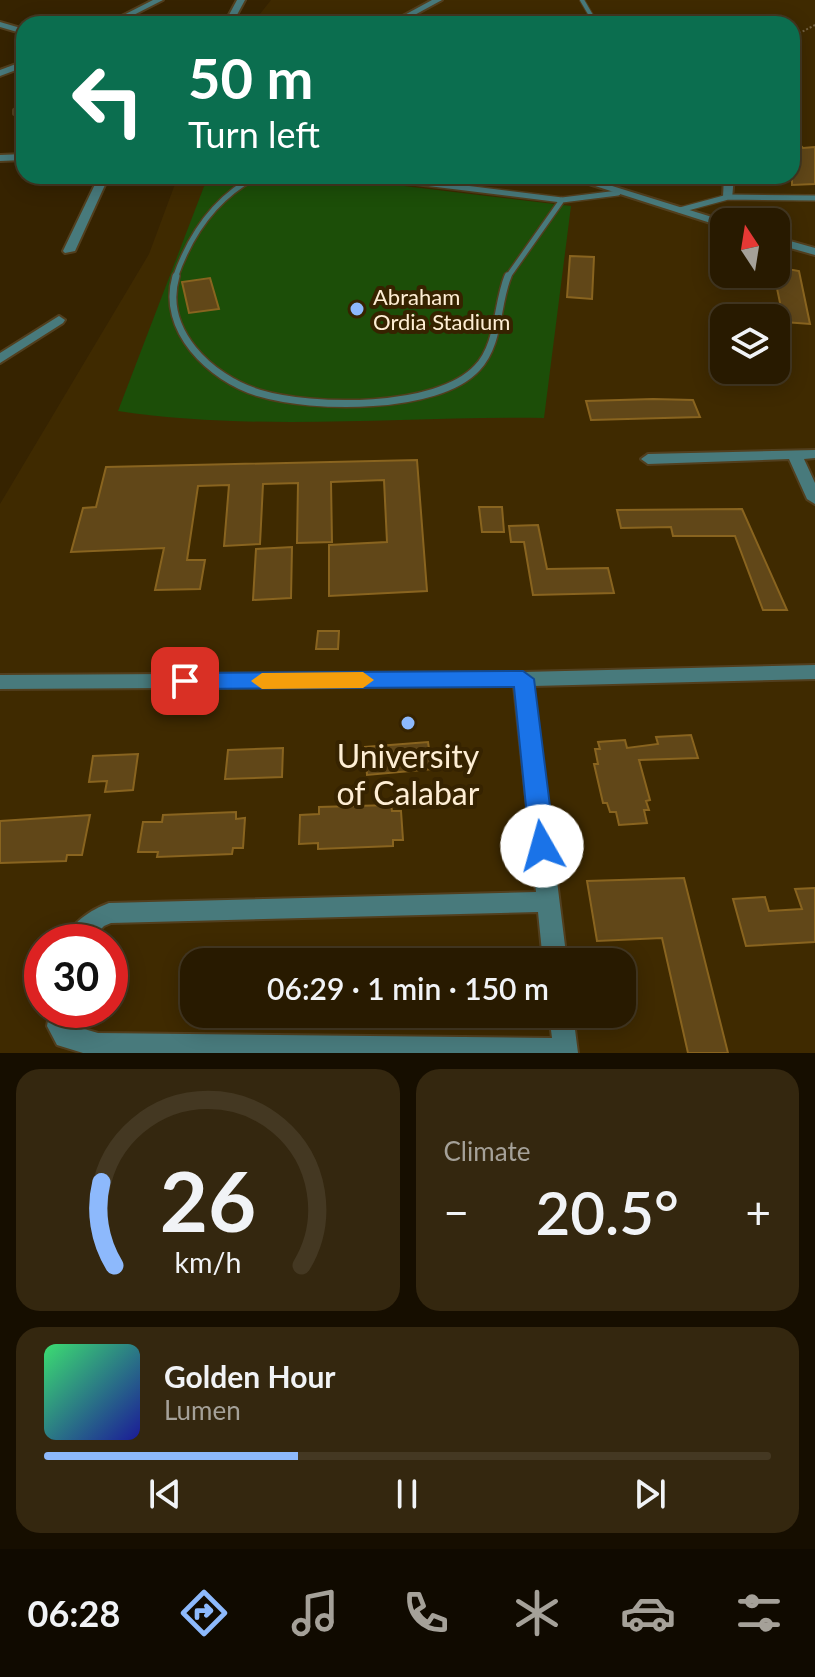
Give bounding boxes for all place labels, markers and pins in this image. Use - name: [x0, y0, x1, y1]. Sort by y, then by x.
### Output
- place label: Abraham Ordia Stadium: [373, 283, 510, 335]
- marker: Abraham Ordia Stadium: [348, 300, 366, 318]
- pin: [151, 647, 219, 715]
- marker: University of Calabar: [399, 714, 417, 732]
- place label: University of Calabar: [337, 736, 480, 812]

